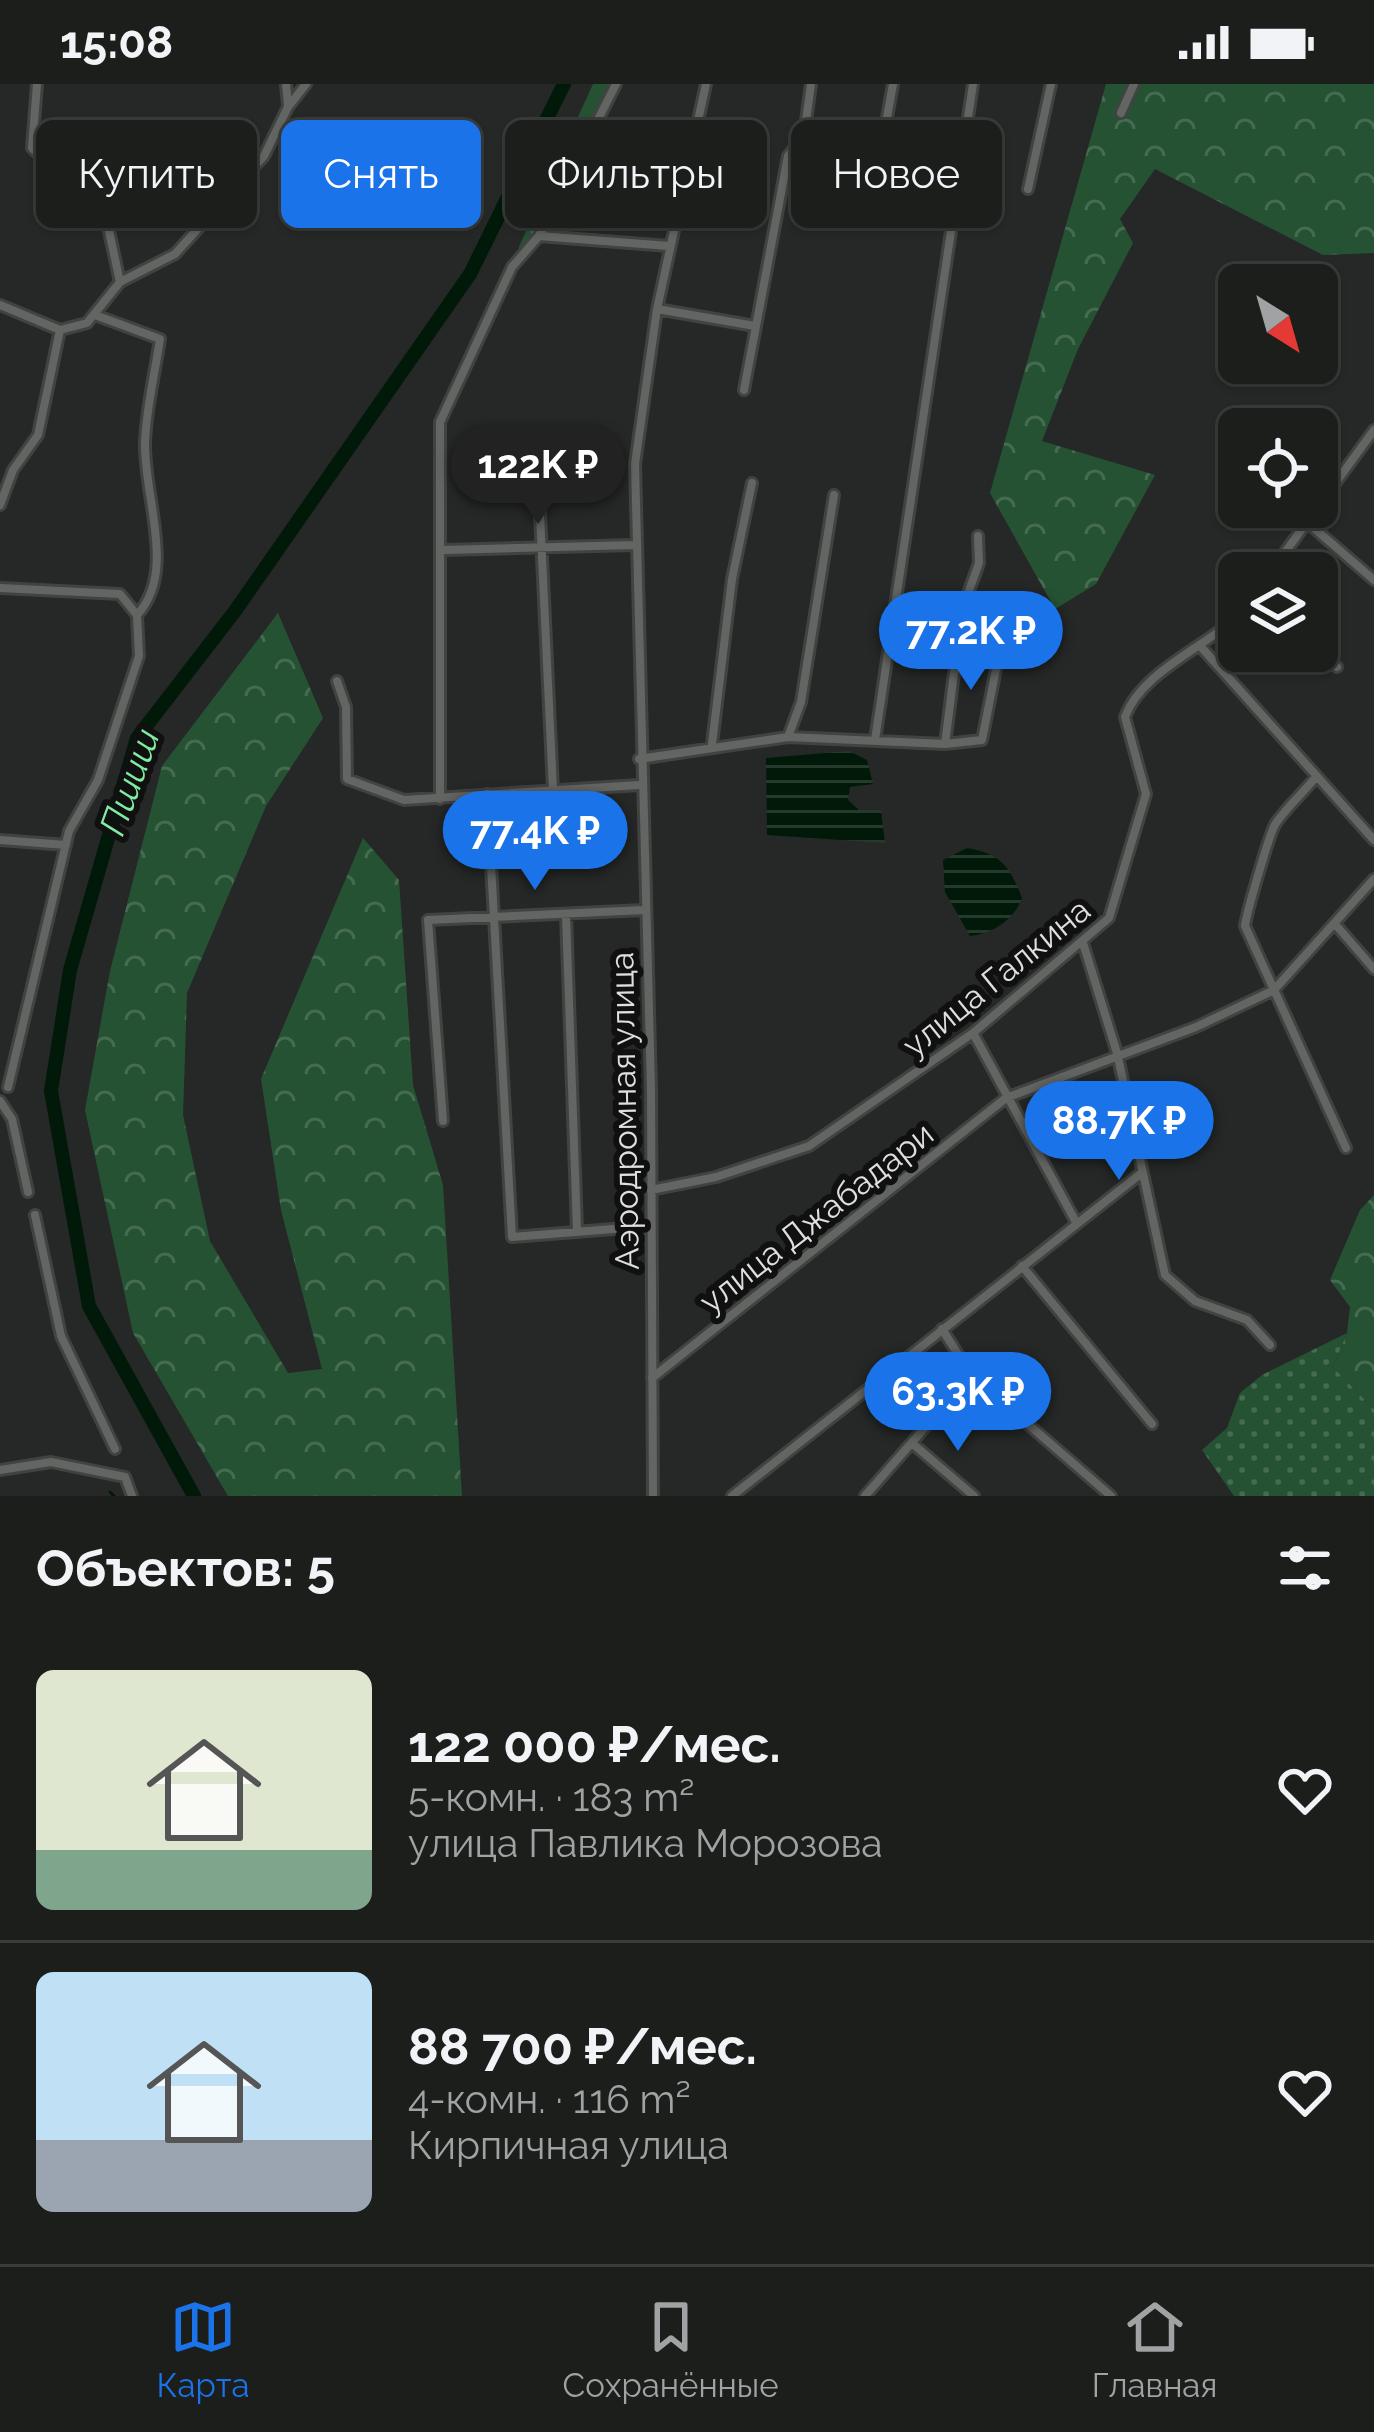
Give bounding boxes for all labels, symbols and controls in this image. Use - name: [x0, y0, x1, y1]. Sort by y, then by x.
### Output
- text: 15:08: [60, 16, 173, 69]
- chip: Купить: [36, 120, 257, 228]
- chip: Снять: [281, 120, 481, 228]
- chip: Фильтры: [505, 120, 767, 228]
- chip: Новое: [791, 120, 1002, 228]
- north arrow: [1218, 264, 1338, 384]
- map controls: [1218, 264, 1338, 672]
- button: locate: [1218, 408, 1338, 528]
- pin: 122K ₽: [440, 425, 636, 527]
- text: 122K ₽: [478, 441, 598, 487]
- button: layers: [1218, 552, 1338, 672]
- pin: 77.2K ₽: [860, 591, 1082, 693]
- text: 77.2K ₽: [906, 607, 1036, 653]
- water label: Пшиш: [91, 723, 168, 841]
- pin: 77.4K ₽: [424, 791, 646, 893]
- text: 77.4K ₽: [470, 807, 600, 853]
- street label: улица Галкина: [895, 890, 1098, 1065]
- street label: Аэродромная улица: [602, 952, 647, 1270]
- pin: 88.7K ₽: [1008, 1081, 1230, 1183]
- text: 88.7K ₽: [1052, 1097, 1186, 1143]
- street label: улица Джабадари: [692, 1114, 941, 1321]
- pin: 63.3K ₽: [847, 1352, 1069, 1454]
- text: 63.3K ₽: [891, 1368, 1025, 1414]
- icon: filters: [1272, 1535, 1338, 1601]
- text: Объектов: 5: [36, 1538, 335, 1598]
- text: 122 000 ₽/мес.: [408, 1714, 781, 1774]
- icon: home: [132, 1718, 276, 1862]
- icon: heart: [1272, 1757, 1338, 1823]
- text: 5-комн. · 183 m²: [408, 1774, 694, 1820]
- text: улица Павлика Морозова: [408, 1820, 883, 1866]
- text: 88 700 ₽/мес.: [408, 2016, 757, 2076]
- icon: home: [132, 2020, 276, 2164]
- icon: heart: [1272, 2059, 1338, 2125]
- text: 4-комн. · 116 m²: [408, 2076, 691, 2122]
- text: Кирпичная улица: [408, 2122, 729, 2168]
- tab: Карта: [157, 2294, 249, 2405]
- tab: Сохранённые: [563, 2294, 779, 2405]
- tab: Главная: [1092, 2294, 1217, 2405]

